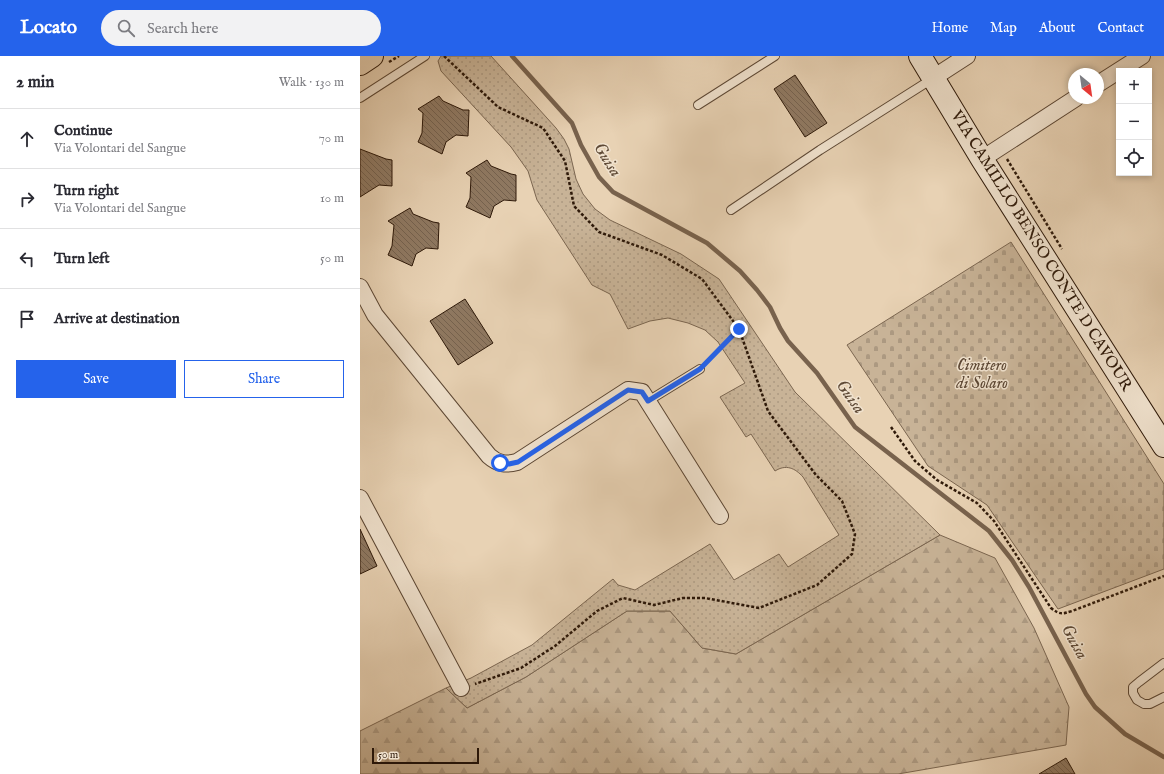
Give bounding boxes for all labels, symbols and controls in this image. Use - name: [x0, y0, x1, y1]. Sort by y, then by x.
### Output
- search box: [101, 10, 381, 46]
- text: Locato: [20, 16, 77, 40]
- icon: search: [115, 17, 137, 39]
- text: Search here: [147, 19, 219, 38]
- text: Home: [932, 19, 968, 37]
- text: Map: [990, 19, 1017, 37]
- text: About: [1039, 19, 1075, 37]
- text: Contact: [1097, 19, 1144, 37]
- north arrow: [1068, 68, 1104, 104]
- map controls: [1116, 68, 1152, 176]
- button: +: [1116, 68, 1152, 104]
- text: 2 min: [16, 72, 54, 93]
- text: Walk · 130 m: [279, 74, 344, 91]
- button: −: [1116, 104, 1152, 140]
- street label: VIA CAMILLO BENSO CONTE D CAVOUR: [945, 106, 1137, 396]
- text: Continue: [54, 121, 112, 140]
- icon: ahead: [16, 128, 38, 150]
- text: 70 m: [319, 130, 344, 147]
- water label: Guisa: [588, 139, 626, 182]
- text: Via Volontari del Sangue: [54, 140, 186, 157]
- button: locate: [1116, 140, 1152, 176]
- text: Turn right: [54, 181, 119, 200]
- icon: right: [16, 188, 38, 210]
- text: 10 m: [320, 190, 344, 207]
- text: Via Volontari del Sangue: [54, 200, 186, 217]
- icon: left: [16, 248, 38, 270]
- text: Turn left: [54, 249, 110, 268]
- text: 50 m: [320, 250, 344, 267]
- icon: arrive: [16, 308, 38, 330]
- text: Arrive at destination: [54, 309, 180, 328]
- route end: [730, 320, 748, 338]
- park label: Cimitero di Solaro: [955, 356, 1008, 394]
- button: Save: [16, 360, 176, 398]
- button: Share: [184, 360, 344, 398]
- water label: Guisa: [831, 376, 869, 418]
- route start: [491, 454, 509, 472]
- water label: Guisa: [1056, 621, 1092, 664]
- scale bar: [372, 746, 479, 765]
- text: 50 m: [378, 748, 398, 762]

